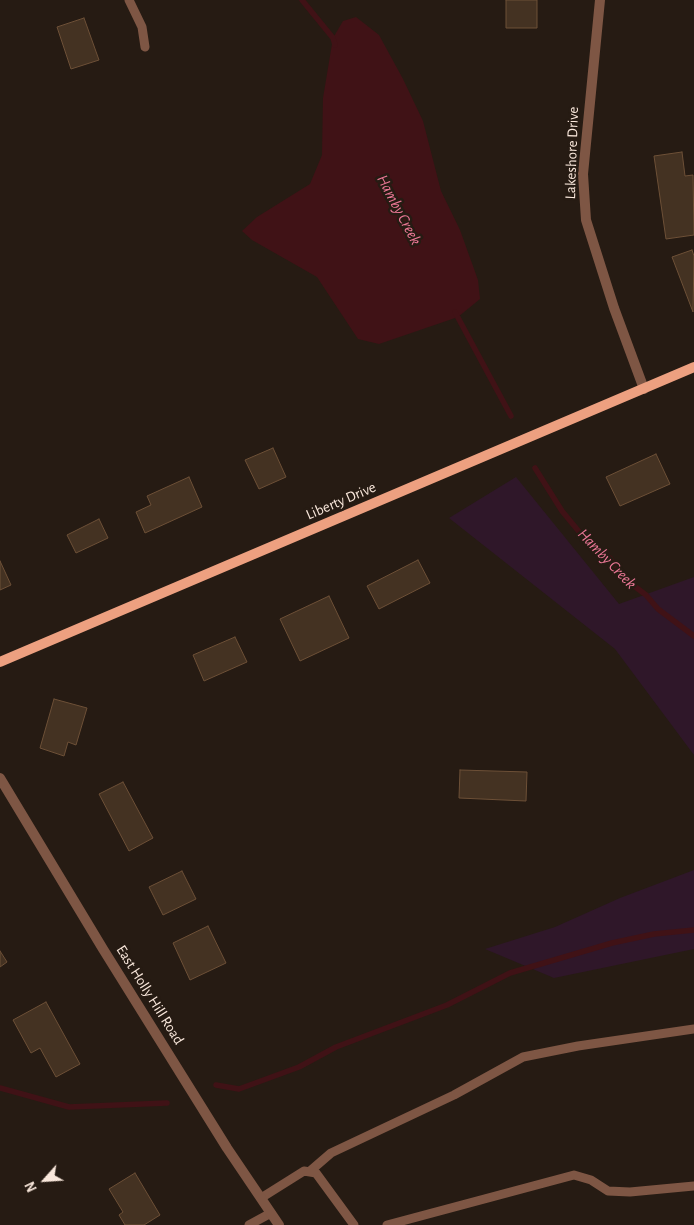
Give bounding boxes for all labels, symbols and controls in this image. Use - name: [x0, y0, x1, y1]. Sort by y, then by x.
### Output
- street label: Lakeshore Drive: [561, 106, 583, 200]
- water label: Hamby Creek: [373, 172, 425, 248]
- street label: Liberty Drive: [303, 478, 379, 524]
- water label: Hamby Creek: [573, 525, 641, 593]
- street label: East Holly Hill Road: [112, 942, 188, 1048]
- north arrow: [20, 1155, 70, 1205]
- text: N: [23, 1179, 40, 1194]

